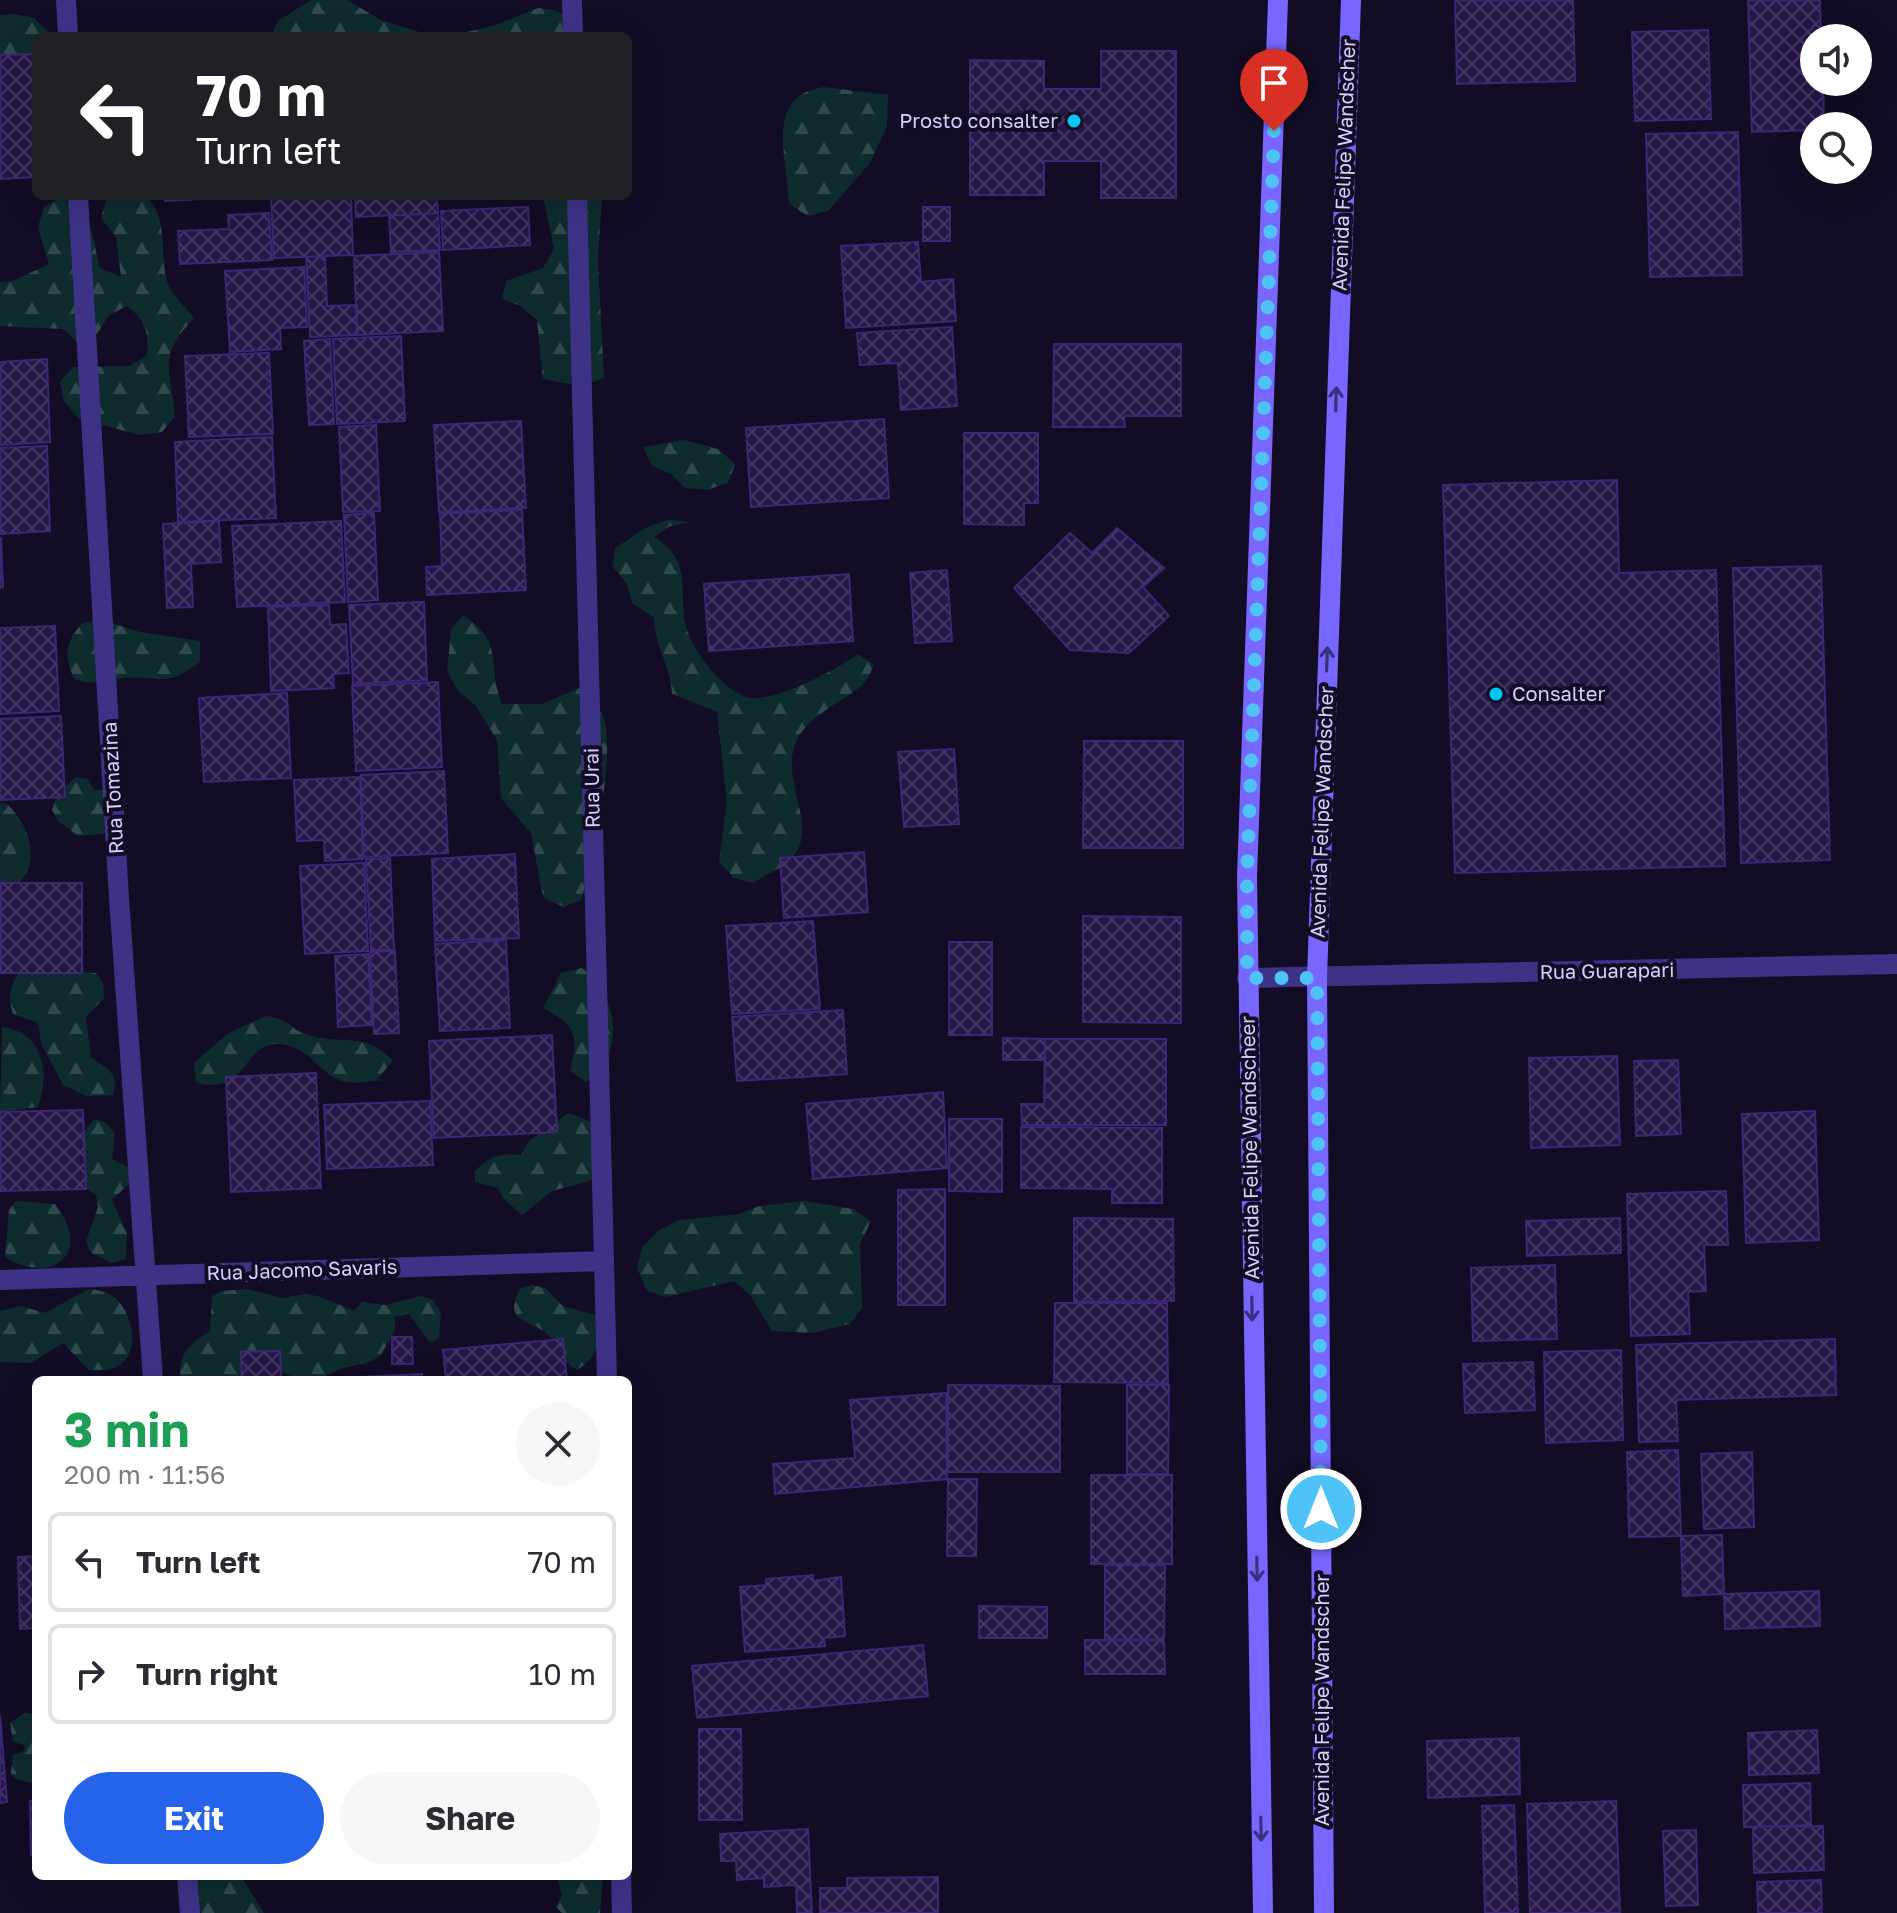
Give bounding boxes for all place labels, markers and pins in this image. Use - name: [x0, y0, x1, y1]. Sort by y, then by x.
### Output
- pin: [1240, 49, 1308, 131]
- place label: Prosto consalter: [899, 108, 1058, 132]
- marker: Prosto consalter: [1065, 112, 1083, 130]
- place label: Consalter: [1512, 681, 1605, 705]
- marker: Consalter: [1487, 685, 1505, 703]

